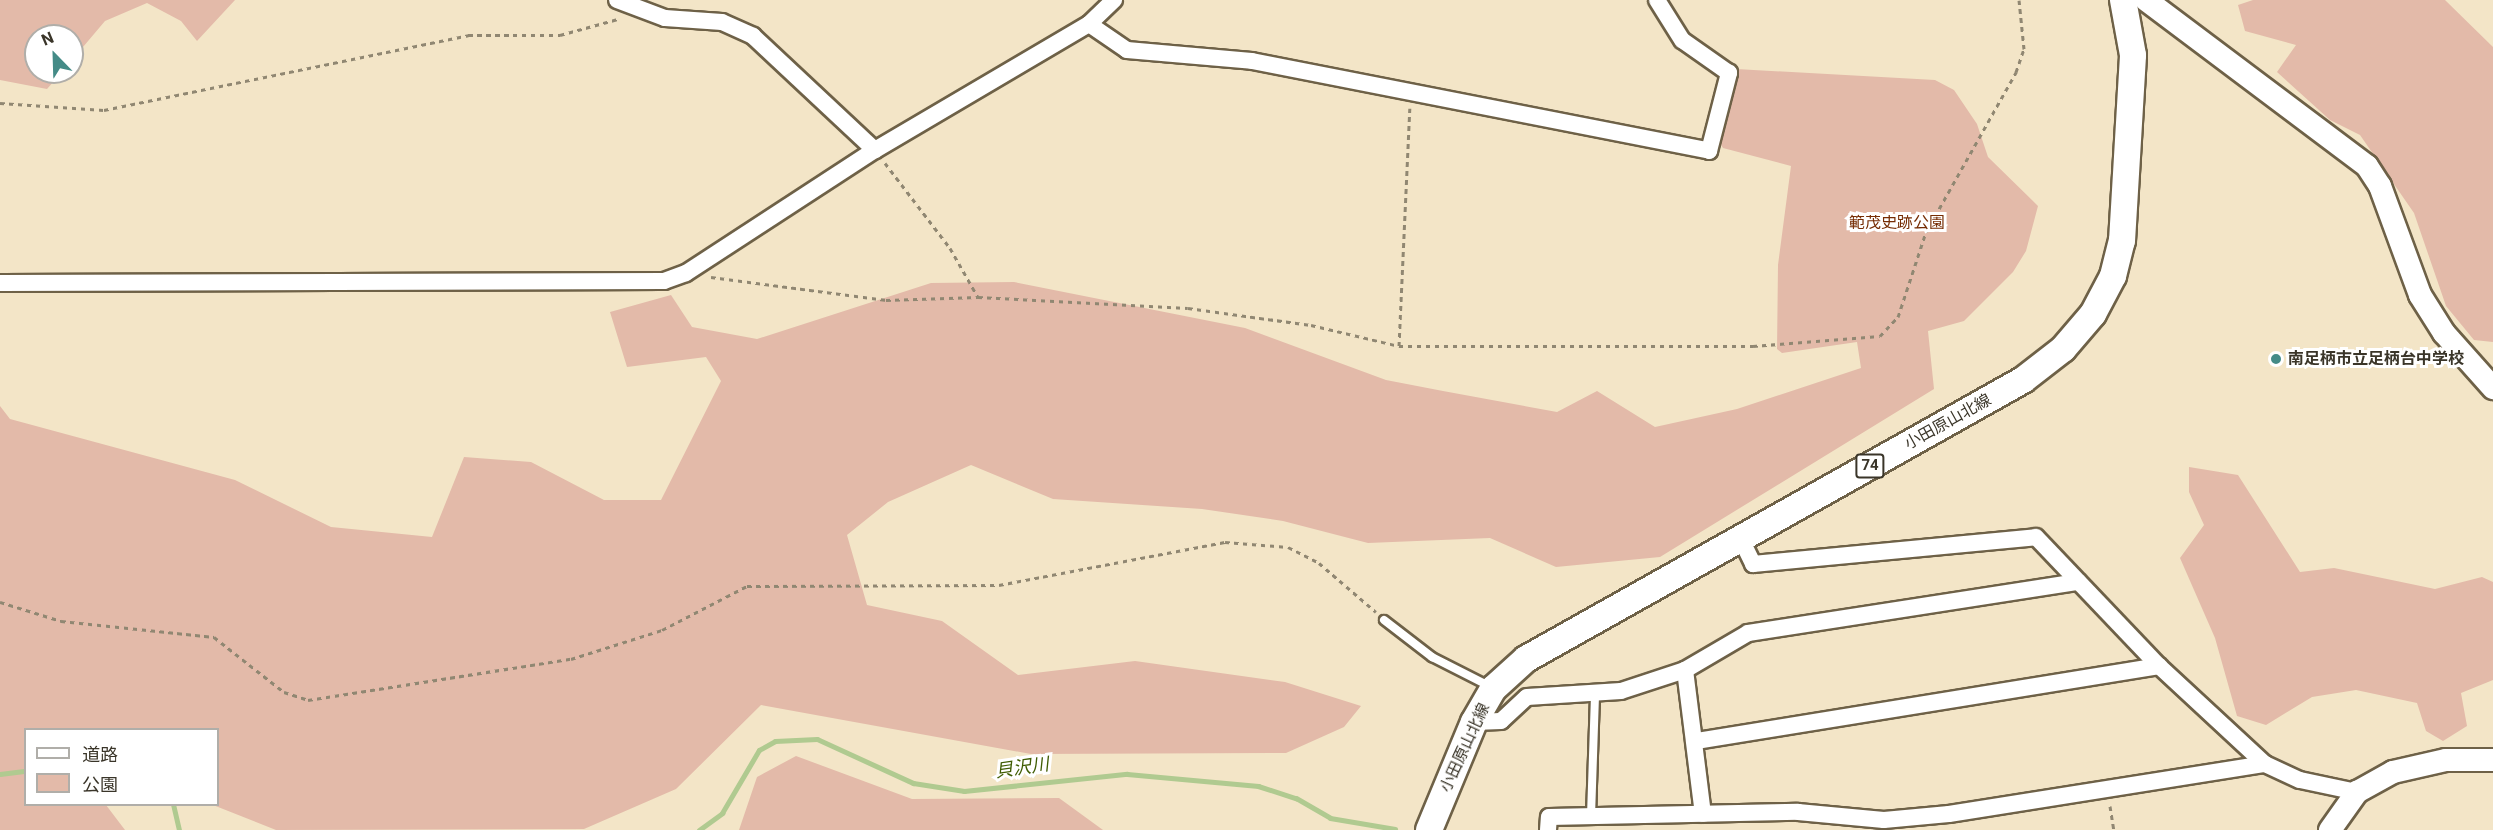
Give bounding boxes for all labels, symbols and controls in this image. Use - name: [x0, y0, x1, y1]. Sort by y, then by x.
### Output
- north arrow: [24, 24, 84, 84]
- text: N: [39, 28, 56, 50]
- park label: 範茂史跡公園: [1849, 213, 1945, 233]
- place label: 南足柄市立足柄台中学校: [2288, 349, 2464, 369]
- marker: 南足柄市立足柄台中学校: [2269, 352, 2283, 366]
- street label: 小田原山北線: [1901, 390, 1995, 454]
- road number: 74: [1855, 454, 1885, 478]
- street label: 小田原山北線: [1436, 700, 1494, 796]
- legend: [24, 728, 219, 806]
- text: 道路: [82, 744, 118, 765]
- water label: 貝沢川: [994, 754, 1050, 782]
- text: 公園: [82, 774, 118, 795]

